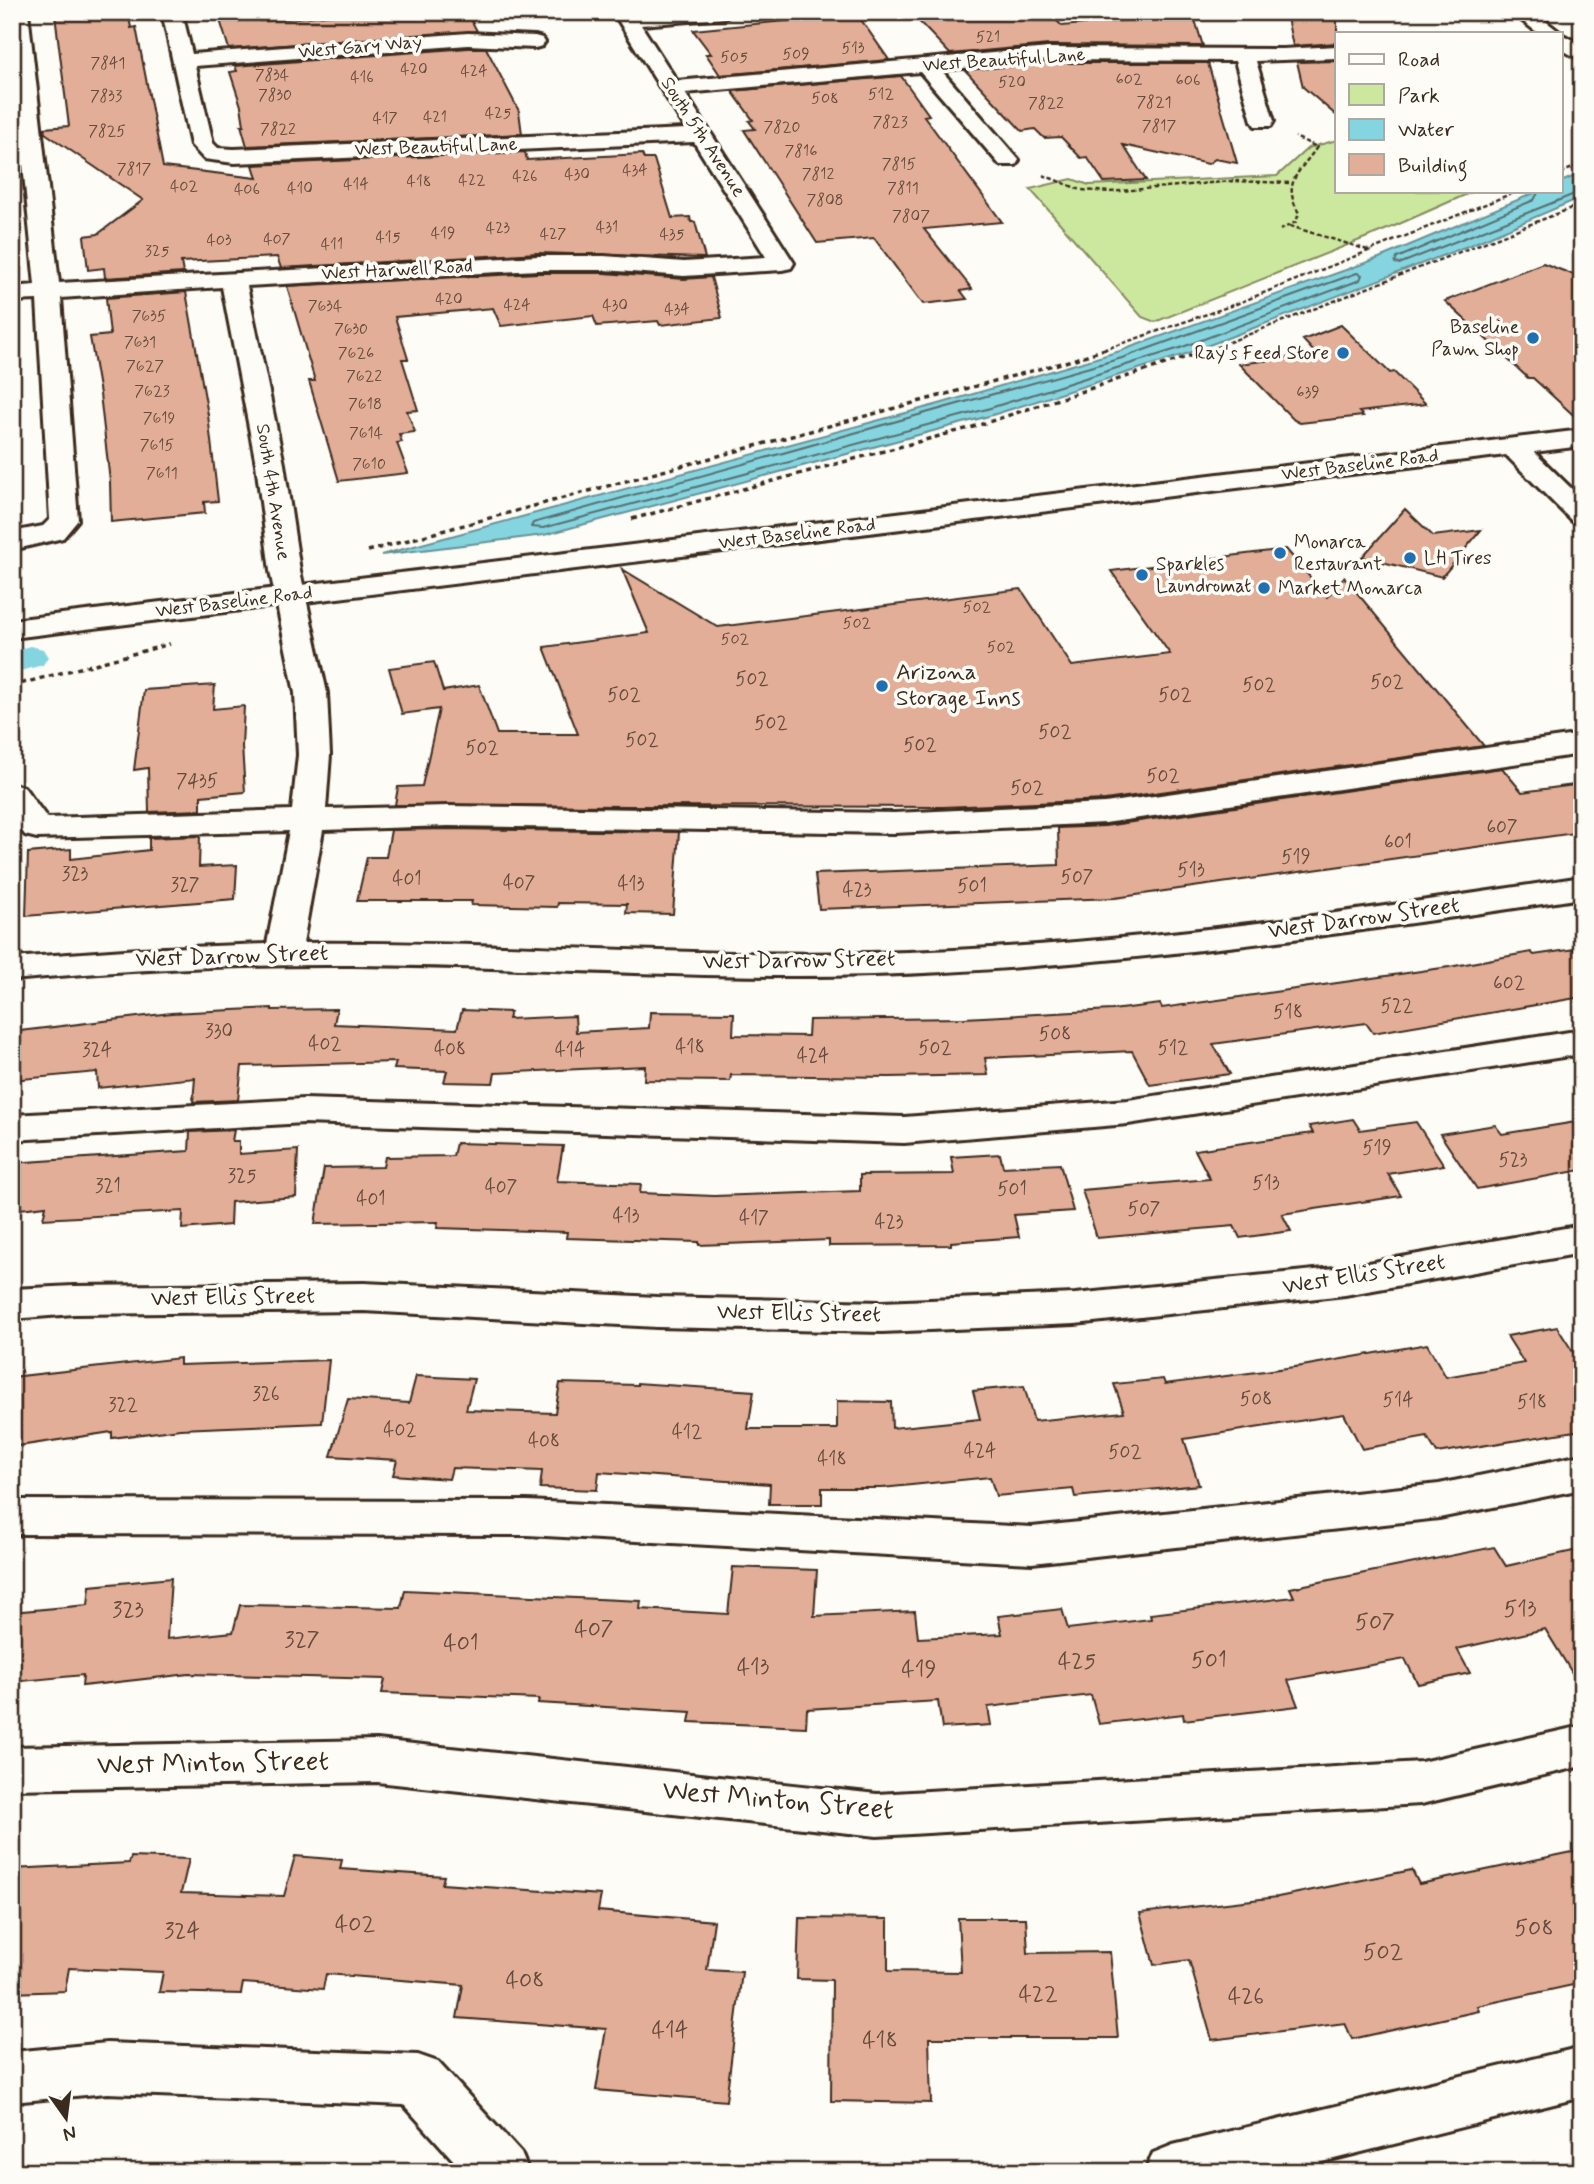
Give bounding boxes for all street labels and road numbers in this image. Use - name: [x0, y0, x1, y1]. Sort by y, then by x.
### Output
- street label: West Gary Way: [297, 29, 423, 65]
- street label: West Beautiful Lane: [922, 42, 1086, 78]
- street label: South 5th Avenue: [655, 72, 751, 202]
- street label: West Beautiful Lane: [354, 132, 518, 162]
- street label: West Harwell Road: [321, 254, 473, 286]
- street label: South 4th Avenue: [250, 422, 296, 562]
- street label: West Baseline Road: [1280, 443, 1440, 487]
- street label: West Baseline Road: [717, 512, 877, 556]
- street label: West Baseline Road: [154, 580, 314, 624]
- street label: West Darrow Street: [1266, 891, 1462, 947]
- street label: West Darrow Street: [135, 939, 329, 975]
- street label: West Darrow Street: [702, 944, 896, 978]
- street label: West Ellis Street: [1281, 1247, 1447, 1303]
- street label: West Ellis Street: [151, 1282, 315, 1314]
- street label: West Ellis Street: [717, 1298, 881, 1330]
- street label: West Minton Street: [97, 1743, 329, 1785]
- street label: West Minton Street: [661, 1772, 895, 1830]

